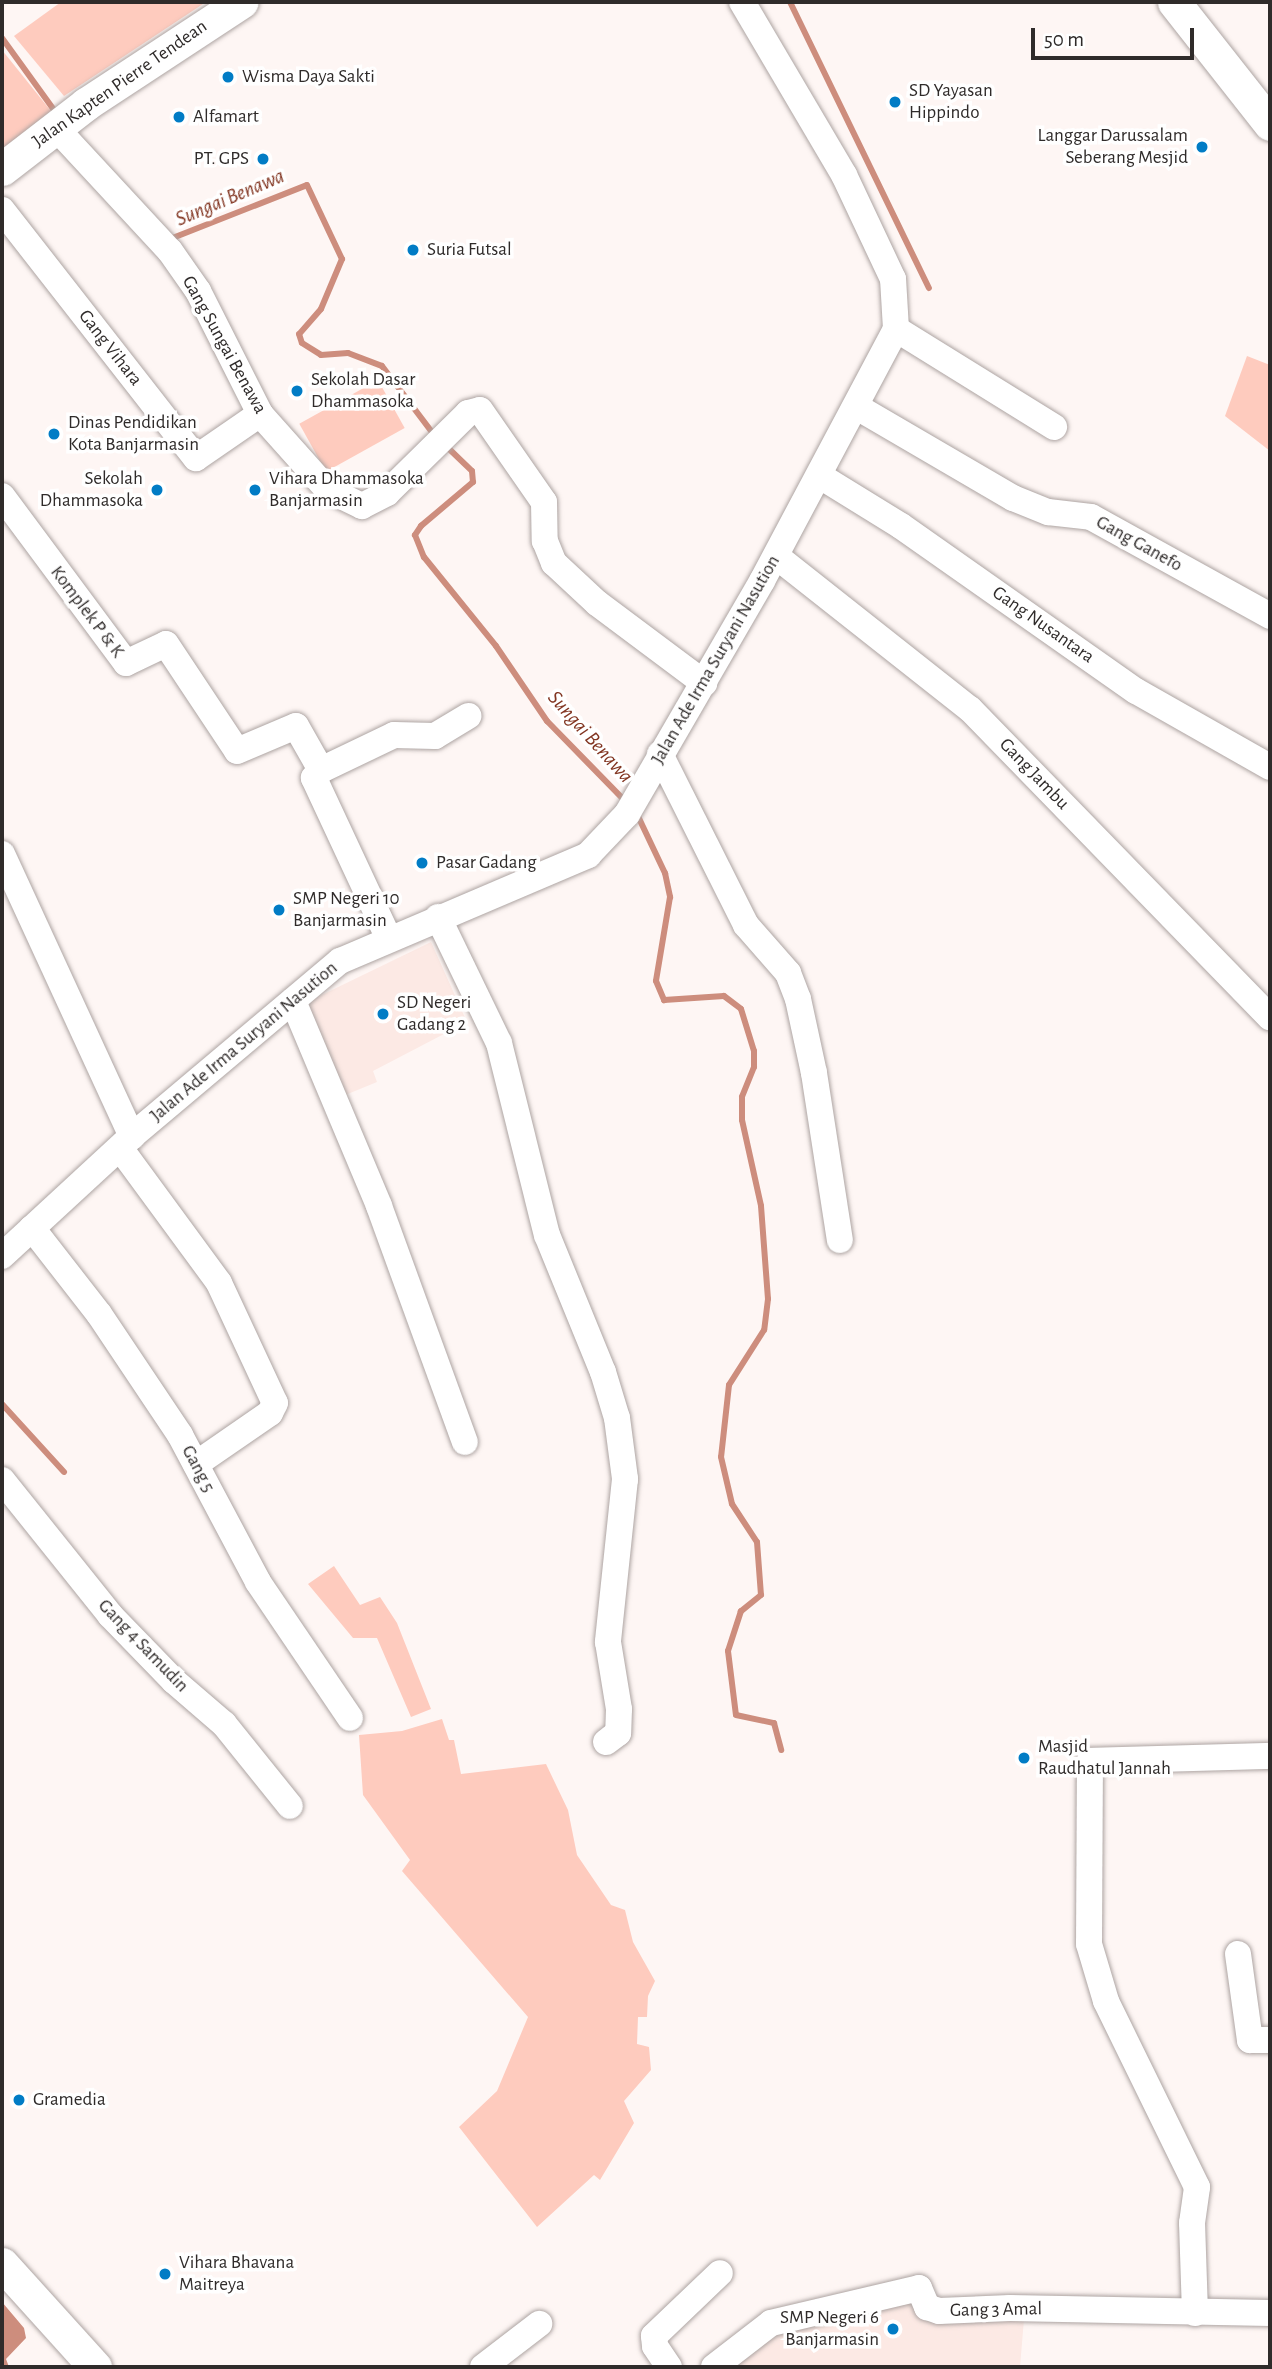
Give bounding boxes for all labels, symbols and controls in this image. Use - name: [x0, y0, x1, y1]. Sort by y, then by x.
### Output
- scale bar: [1034, 14, 1197, 58]
- street label: Jalan Kapten Pierre Tendean: [28, 15, 212, 153]
- text: 50 m: [1044, 29, 1084, 50]
- place label: Wisma Daya Sakti: [242, 66, 375, 88]
- marker: Wisma Daya Sakti: [220, 69, 236, 85]
- place label: SD Yayasan Hippindo: [909, 80, 993, 124]
- marker: SD Yayasan Hippindo: [887, 94, 903, 110]
- place label: Alfamart: [193, 106, 259, 128]
- marker: Alfamart: [171, 109, 187, 125]
- place label: Langgar Darussalam Seberang Mesjid: [1038, 125, 1188, 169]
- marker: Langgar Darussalam Seberang Mesjid: [1194, 139, 1210, 155]
- place label: PT. GPS: [194, 148, 249, 170]
- marker: PT. GPS: [255, 151, 271, 167]
- water label: Sungai Benawa: [172, 164, 288, 232]
- place label: Suria Futsal: [427, 239, 512, 261]
- marker: Suria Futsal: [405, 242, 421, 258]
- street label: Gang Sungai Benawa: [177, 272, 271, 418]
- street label: Gang Vihara: [73, 305, 147, 391]
- place label: Sekolah Dasar Dhammasoka: [311, 369, 415, 413]
- marker: Sekolah Dasar Dhammasoka: [289, 383, 305, 399]
- place label: Dinas Pendidikan Kota Banjarmasin: [68, 412, 199, 456]
- marker: Dinas Pendidikan Kota Banjarmasin: [46, 426, 62, 442]
- place label: Sekolah Dhammasoka: [40, 468, 143, 512]
- place label: Vihara Dhammasoka Banjarmasin: [269, 468, 424, 512]
- marker: Sekolah Dhammasoka: [149, 482, 165, 498]
- marker: Vihara Dhammasoka Banjarmasin: [247, 482, 263, 498]
- street label: Gang Ganefo: [1092, 511, 1186, 577]
- street label: Jalan Ade Irma Suryani Nasution: [647, 551, 785, 769]
- street label: Komplek P & K: [45, 562, 129, 662]
- street label: Gang Nusantara: [988, 581, 1098, 669]
- water label: Sungai Benawa: [542, 686, 638, 788]
- street label: Gang Jambu: [994, 733, 1074, 815]
- place label: Pasar Gadang: [436, 852, 537, 874]
- marker: Pasar Gadang: [414, 855, 430, 871]
- place label: SMP Negeri 10 Banjarmasin: [293, 888, 400, 932]
- marker: SMP Negeri 10 Banjarmasin: [271, 902, 287, 918]
- street label: Jalan Ade Irma Suryani Nasution: [146, 957, 342, 1127]
- place label: SD Negeri Gadang 2: [397, 992, 471, 1036]
- marker: SD Negeri Gadang 2: [375, 1006, 391, 1022]
- street label: Gang 5: [176, 1442, 220, 1496]
- street label: Gang 4 Samudin: [93, 1595, 193, 1697]
- place label: Masjid Raudhatul Jannah: [1038, 1736, 1171, 1780]
- marker: Masjid Raudhatul Jannah: [1016, 1750, 1032, 1766]
- place label: Gramedia: [33, 2089, 106, 2111]
- marker: Gramedia: [11, 2092, 27, 2108]
- place label: Vihara Bhavana Maitreya: [179, 2252, 294, 2296]
- marker: Vihara Bhavana Maitreya: [157, 2266, 173, 2282]
- street label: Gang 3 Amal: [950, 2298, 1042, 2322]
- place label: SMP Negeri 6 Banjarmasin: [780, 2307, 879, 2351]
- marker: SMP Negeri 6 Banjarmasin: [885, 2321, 901, 2337]

